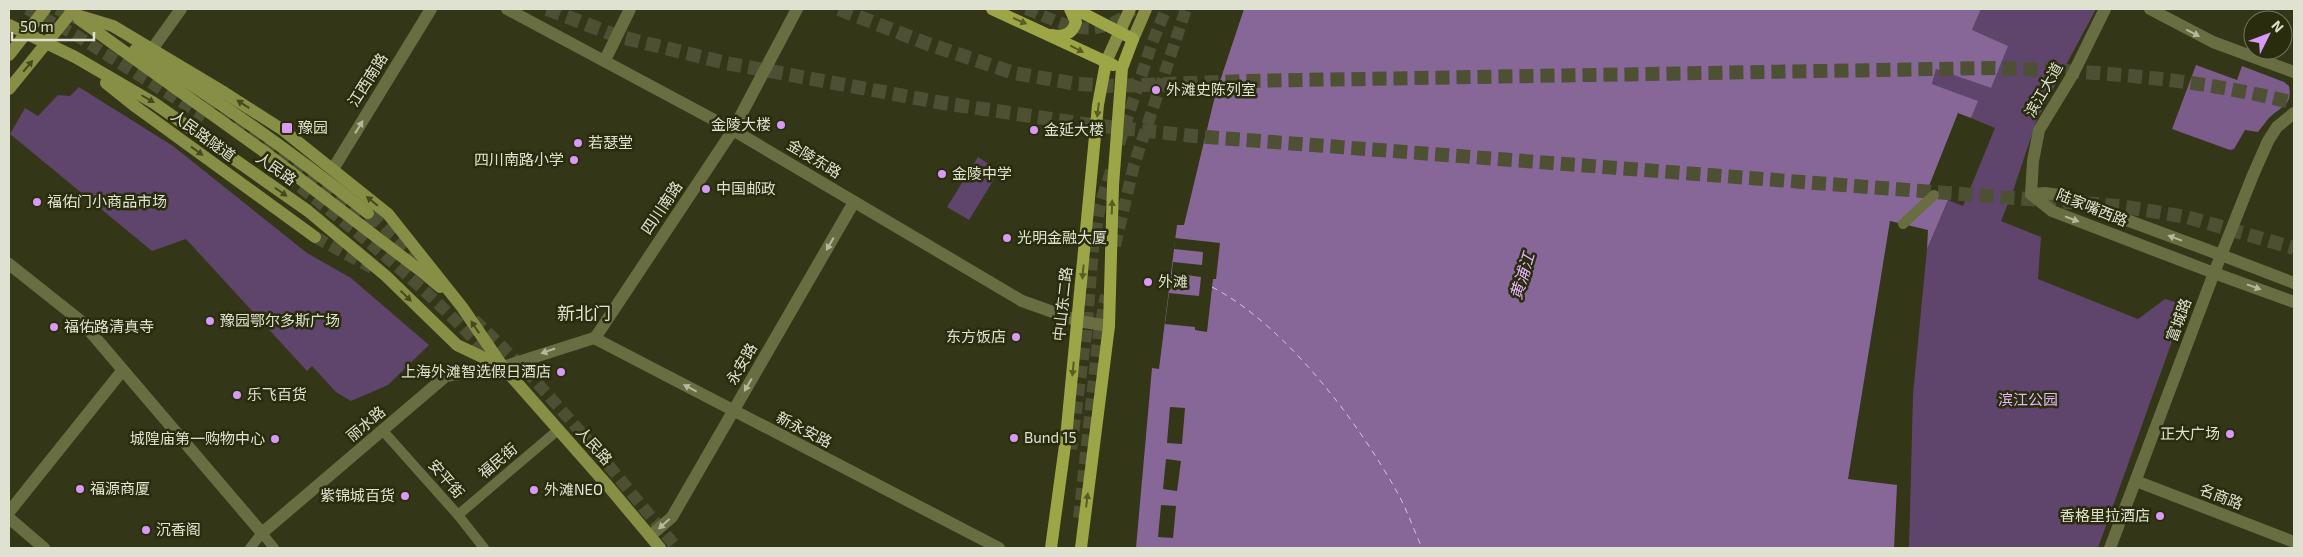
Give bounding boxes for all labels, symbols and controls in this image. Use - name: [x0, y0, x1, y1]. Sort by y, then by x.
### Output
- scale bar: [12, 10, 95, 42]
- north arrow: [2243, 10, 2293, 60]
- text: 50 m: [20, 17, 54, 35]
- one-way arrow: [1013, 17, 1027, 25]
- text: N: [2268, 17, 2288, 35]
- one-way arrow: [2185, 29, 2200, 37]
- one-way arrow: [1070, 45, 1084, 53]
- street label: 江西南路: [344, 49, 391, 110]
- street label: 滨江大道: [2020, 59, 2066, 120]
- one-way arrow: [22, 60, 33, 73]
- place label: 外滩史陈列室: [1166, 80, 1256, 98]
- marker: 外滩史陈列室: [1150, 84, 1162, 96]
- one-way arrow: [141, 95, 154, 104]
- one-way arrow: [236, 99, 249, 109]
- one-way arrow: [1094, 102, 1102, 118]
- street label: 人民路隧道: [168, 106, 239, 165]
- place label: 金陵大楼: [711, 115, 771, 133]
- place label: 豫园: [298, 118, 328, 136]
- marker: 金陵大楼: [775, 119, 787, 131]
- place label: 金延大楼: [1044, 120, 1104, 138]
- marker: 豫园: [280, 121, 294, 135]
- one-way arrow: [354, 121, 363, 134]
- marker: 金延大楼: [1028, 124, 1040, 136]
- place label: 若瑟堂: [588, 133, 633, 151]
- street label: 金陵东路: [784, 135, 845, 181]
- marker: 若瑟堂: [572, 137, 584, 149]
- one-way arrow: [190, 146, 204, 156]
- street label: 人民路: [253, 148, 300, 188]
- place label: 四川南路小学: [474, 150, 564, 168]
- marker: 四川南路小学: [568, 154, 580, 166]
- place label: 金陵中学: [952, 164, 1012, 182]
- marker: 金陵中学: [936, 168, 948, 180]
- street label: 四川南路: [637, 178, 685, 237]
- place label: 中国邮政: [716, 179, 776, 197]
- marker: 中国邮政: [700, 183, 712, 195]
- street label: 陆家嘴西路: [2054, 185, 2131, 229]
- one-way arrow: [274, 187, 288, 197]
- place label: 福佑门小商品市场: [47, 192, 167, 210]
- marker: 福佑门小商品市场: [31, 196, 43, 208]
- one-way arrow: [366, 196, 379, 207]
- one-way arrow: [1108, 199, 1116, 215]
- one-way arrow: [2065, 215, 2080, 223]
- place label: 光明金融大厦: [1017, 228, 1107, 246]
- marker: 光明金融大厦: [1001, 232, 1013, 244]
- one-way arrow: [2168, 234, 2183, 241]
- one-way arrow: [825, 238, 834, 251]
- water label: 黄浦江: [1505, 248, 1538, 302]
- one-way arrow: [1079, 264, 1087, 280]
- street label: 中山东二路: [1049, 266, 1075, 342]
- place label: 外滩: [1158, 272, 1188, 290]
- marker: 外滩: [1142, 276, 1154, 288]
- one-way arrow: [2247, 283, 2262, 291]
- one-way arrow: [400, 290, 412, 302]
- street label: 富城路: [2162, 295, 2194, 344]
- district label: 新北门: [557, 302, 611, 324]
- place label: 豫园鄂尔多斯广场: [220, 311, 340, 329]
- marker: 豫园鄂尔多斯广场: [204, 315, 216, 327]
- place label: 福佑路清真寺: [64, 317, 154, 335]
- one-way arrow: [470, 320, 480, 333]
- marker: 福佑路清真寺: [48, 321, 60, 333]
- place label: 东方饭店: [946, 327, 1006, 345]
- marker: 东方饭店: [1010, 331, 1022, 343]
- street label: 永安路: [722, 340, 760, 387]
- one-way arrow: [541, 348, 556, 356]
- one-way arrow: [1069, 361, 1077, 377]
- place label: 上海外滩智选假日酒店: [401, 362, 551, 380]
- marker: 上海外滩智选假日酒店: [555, 366, 567, 378]
- one-way arrow: [744, 378, 753, 391]
- one-way arrow: [683, 384, 696, 393]
- place label: 乐飞百货: [247, 385, 307, 403]
- marker: 乐飞百货: [231, 389, 243, 401]
- park label: 滨江公园: [1998, 390, 2058, 408]
- street label: 丽水路: [342, 402, 388, 445]
- street label: 新永安路: [774, 407, 835, 451]
- street label: 人民路: [573, 423, 616, 468]
- place label: 正大广场: [2160, 424, 2220, 442]
- place label: Bund 15: [1024, 428, 1077, 446]
- marker: 正大广场: [2224, 428, 2236, 440]
- place label: 城隍庙第一购物中心: [130, 429, 265, 447]
- marker: Bund 15: [1008, 432, 1020, 444]
- marker: 城隍庙第一购物中心: [269, 433, 281, 445]
- street label: 福民街: [474, 439, 520, 482]
- street label: 安平街: [425, 455, 468, 501]
- place label: 福源商厦: [90, 479, 150, 497]
- place label: 外滩NEO: [544, 480, 603, 498]
- street label: 名商路: [2197, 480, 2246, 513]
- marker: 福源商厦: [74, 483, 86, 495]
- marker: 外滩NEO: [528, 484, 540, 496]
- place label: 紫锦城百货: [320, 486, 395, 504]
- marker: 紫锦城百货: [399, 490, 411, 502]
- one-way arrow: [1083, 492, 1091, 508]
- place label: 香格里拉酒店: [2060, 506, 2150, 524]
- marker: 香格里拉酒店: [2154, 510, 2166, 522]
- one-way arrow: [658, 518, 671, 529]
- place label: 沉香阁: [156, 520, 201, 538]
- marker: 沉香阁: [140, 524, 152, 536]

